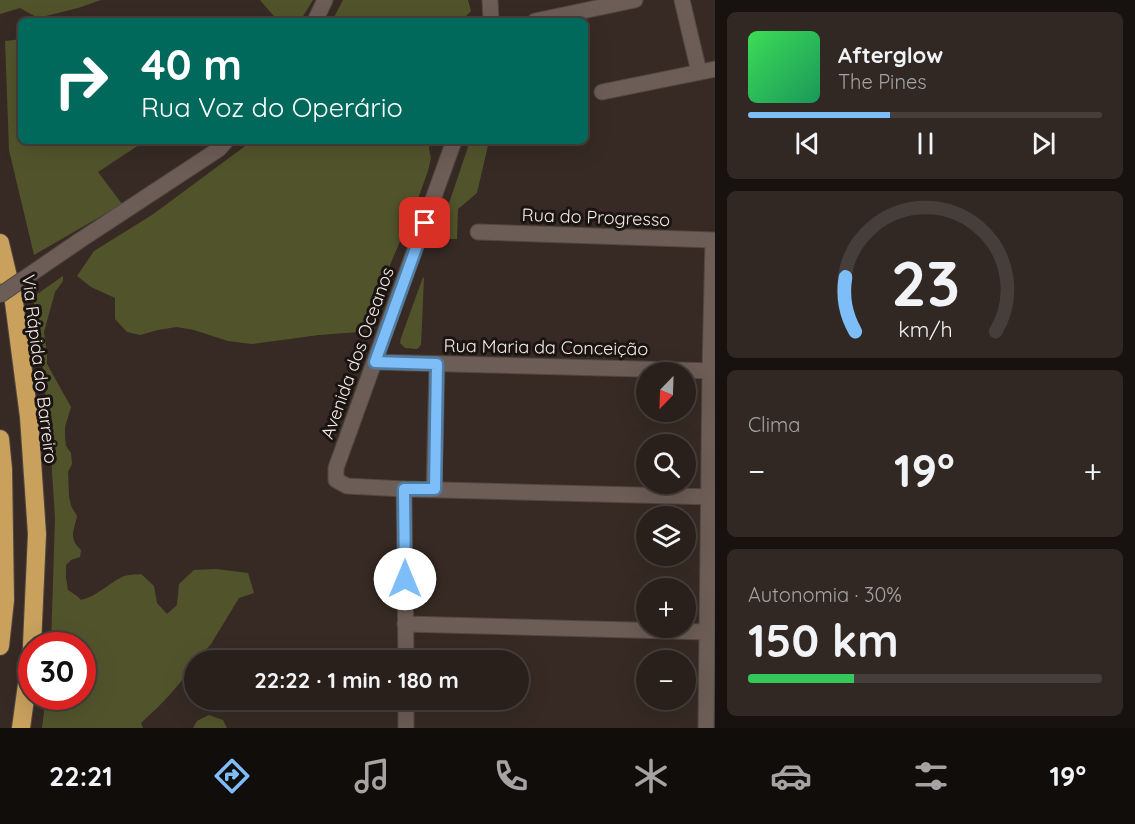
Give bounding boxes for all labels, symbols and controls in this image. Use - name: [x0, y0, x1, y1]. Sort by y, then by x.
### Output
- text: 40 m: [141, 38, 242, 91]
- text: Afterglow: [838, 41, 943, 69]
- icon: right: [42, 42, 120, 120]
- text: The Pines: [838, 69, 927, 94]
- text: Rua Voz do Operário: [141, 90, 403, 124]
- icon: previous: [791, 127, 824, 160]
- icon: pause: [909, 127, 942, 160]
- icon: next: [1027, 127, 1060, 160]
- pin: [399, 197, 450, 248]
- street label: Rua do Progresso: [521, 203, 671, 231]
- icon: arrive: [408, 206, 441, 239]
- text: 23: [890, 244, 960, 322]
- street label: Avenida dos Oceanos: [315, 264, 399, 442]
- street label: Via Rápida do Barreiro: [17, 273, 63, 465]
- text: km/h: [898, 316, 952, 342]
- street label: Rua Maria da Conceição: [444, 334, 648, 360]
- north arrow: [636, 362, 696, 422]
- map controls: [636, 362, 696, 710]
- text: Clima: [748, 412, 800, 437]
- button: search: [636, 434, 696, 494]
- text: 19°: [894, 442, 955, 498]
- text: −: [748, 450, 765, 491]
- text: +: [1083, 450, 1102, 491]
- button: layers: [636, 506, 696, 566]
- position arrow: [373, 547, 437, 611]
- button: +: [636, 578, 696, 638]
- text: Autonomia · 30%: [748, 582, 902, 607]
- text: 150 km: [748, 612, 899, 668]
- speed limit sign: 30: [18, 632, 96, 710]
- button: −: [636, 650, 696, 710]
- text: 22:22 · 1 min · 180 m: [254, 666, 459, 694]
- icon: directions: [211, 755, 253, 797]
- icon: music: [351, 755, 393, 797]
- icon: phone: [490, 755, 532, 797]
- icon: climate: [630, 755, 672, 797]
- icon: car: [770, 755, 812, 797]
- icon: filters: [910, 755, 952, 797]
- text: 22:21: [49, 759, 113, 793]
- text: 19°: [1050, 759, 1086, 793]

